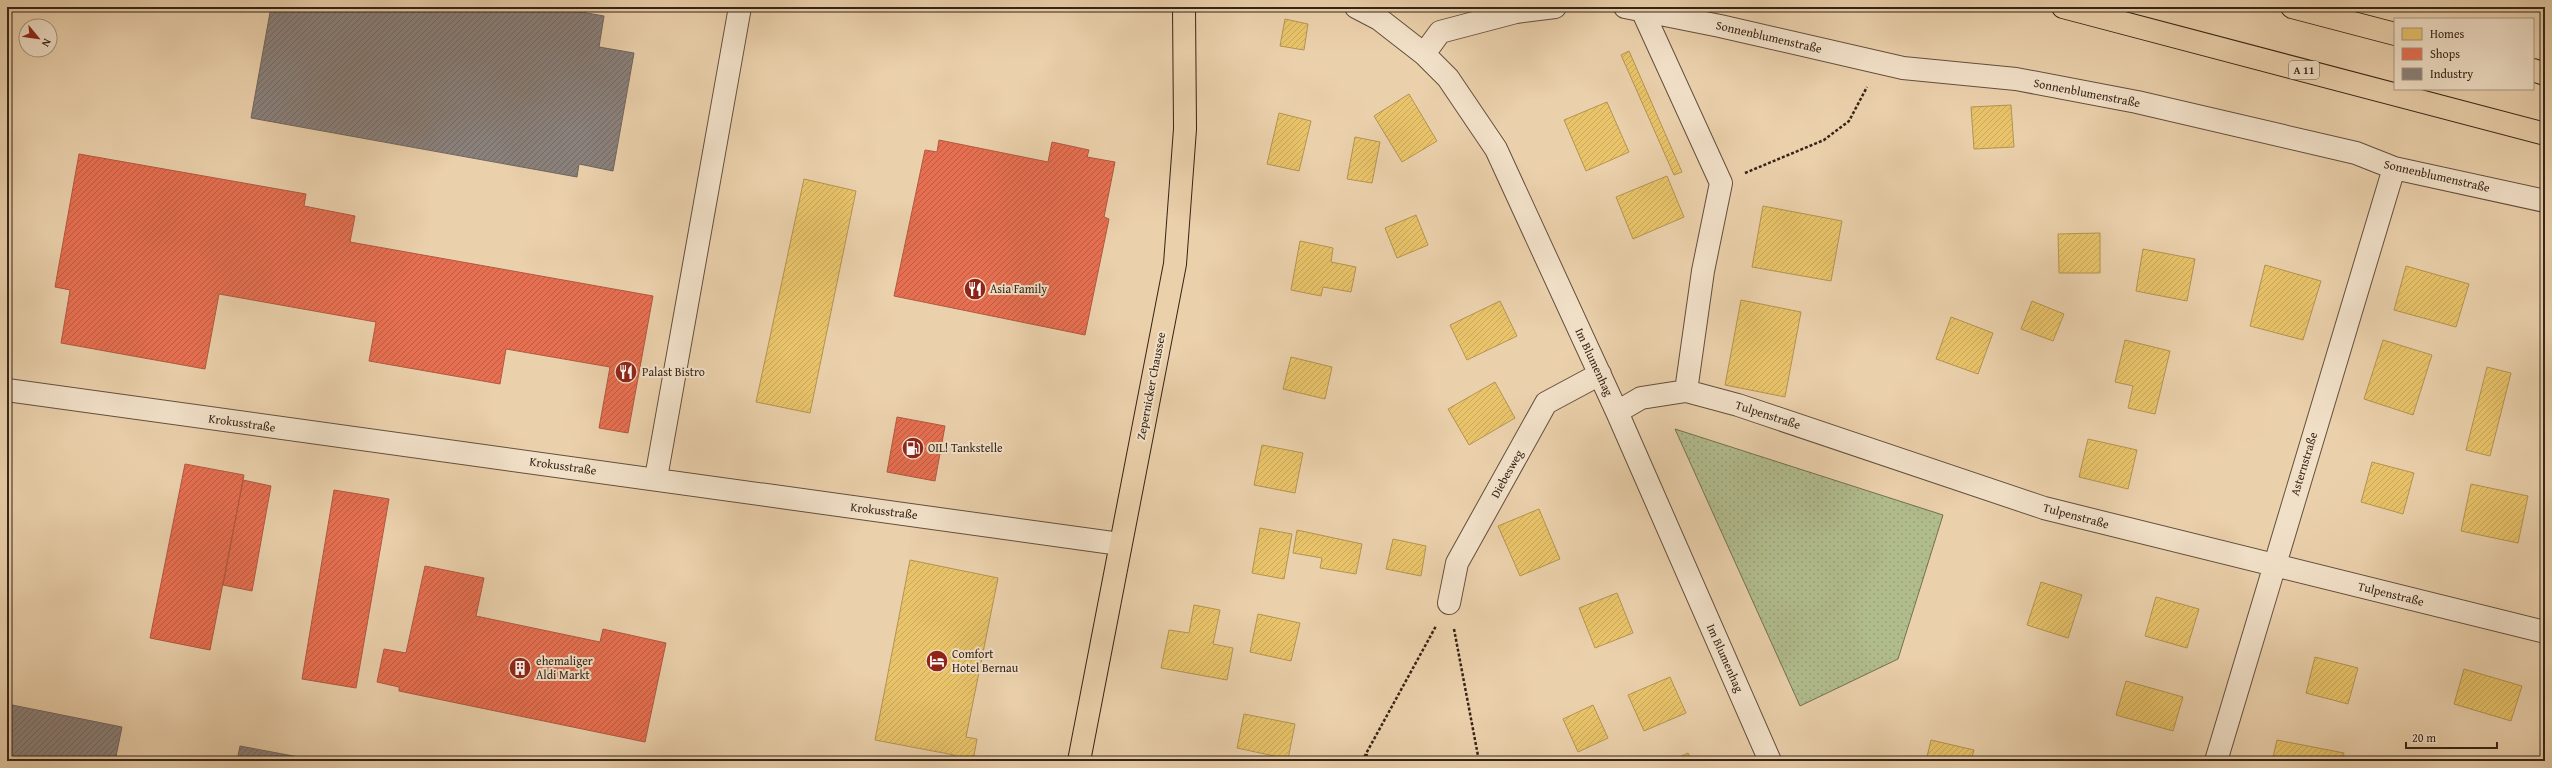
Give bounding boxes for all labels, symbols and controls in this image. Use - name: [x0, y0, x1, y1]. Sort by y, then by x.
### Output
- street label: Sonnenblumenstraße: [1714, 16, 1824, 57]
- north arrow: [18, 18, 58, 58]
- legend: [2394, 18, 2534, 90]
- text: Homes: [2430, 25, 2465, 42]
- text: N: [38, 36, 56, 51]
- text: Shops: [2430, 45, 2460, 62]
- road number: A 11: [2289, 61, 2319, 79]
- text: Industry: [2430, 65, 2473, 82]
- street label: Sonnenblumenstraße: [2032, 74, 2142, 111]
- street label: Sonnenblumenstraße: [2382, 155, 2492, 196]
- restaurant icon: Asia Family: [962, 276, 988, 302]
- place label: Asia Family: [990, 280, 1047, 297]
- street label: Im Blumenhag: [1571, 325, 1618, 399]
- street label: Zepernicker Chaussee: [1132, 330, 1169, 441]
- restaurant icon: Palast Bistro: [613, 359, 639, 385]
- place label: Palast Bistro: [642, 363, 705, 380]
- street label: Tulpenstraße: [1733, 396, 1803, 433]
- street label: Krokusstraße: [207, 409, 277, 436]
- street label: Asternstraße: [2286, 430, 2321, 498]
- fuel station icon: OIL! Tankstelle: [900, 435, 926, 461]
- place label: OIL! Tankstelle: [928, 439, 1003, 456]
- street label: Diebesweg: [1486, 447, 1527, 501]
- street label: Krokusstraße: [528, 452, 598, 479]
- street label: Krokusstraße: [850, 498, 919, 523]
- street label: Tulpenstraße: [2041, 499, 2111, 533]
- street label: Tulpenstraße: [2356, 577, 2426, 610]
- street label: Im Blumenhag: [1703, 621, 1748, 695]
- place label: Comfort Hotel Bernau: [952, 645, 1019, 676]
- hotel icon: Comfort Hotel Bernau: [924, 648, 950, 674]
- place label: ehemaliger Aldi Markt: [536, 652, 593, 683]
- building icon: ehemaliger Aldi Markt: [507, 655, 533, 681]
- scale bar: [2406, 724, 2497, 750]
- text: 20 m: [2412, 729, 2436, 746]

